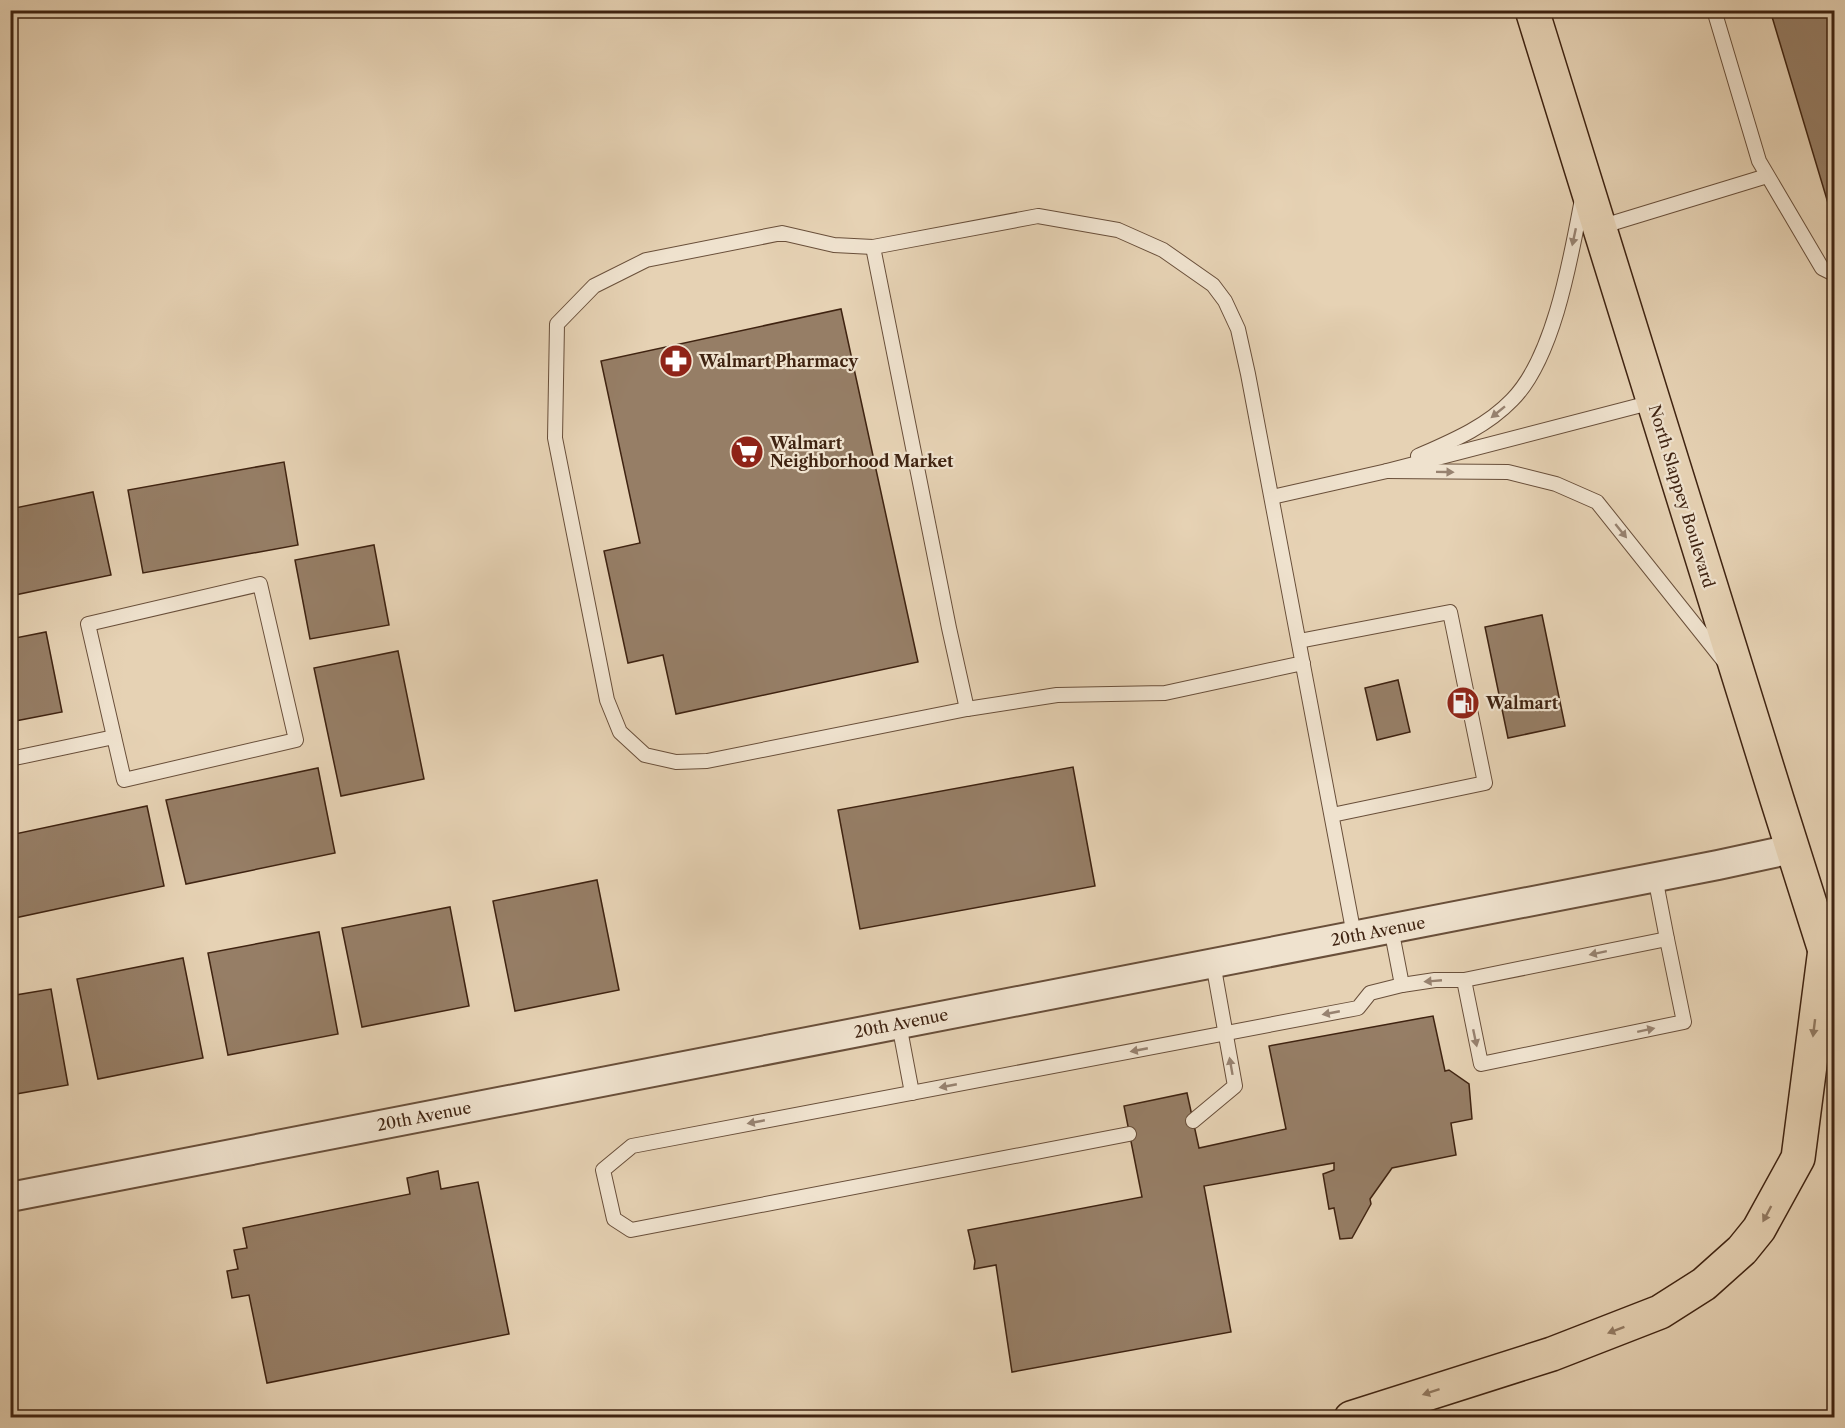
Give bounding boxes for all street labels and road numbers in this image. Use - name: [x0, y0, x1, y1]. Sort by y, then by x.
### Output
- street label: North Slappey Boulevard: [1645, 402, 1719, 590]
- street label: 20th Avenue: [1329, 912, 1427, 950]
- street label: 20th Avenue: [852, 1004, 950, 1042]
- street label: 20th Avenue: [375, 1097, 473, 1135]

